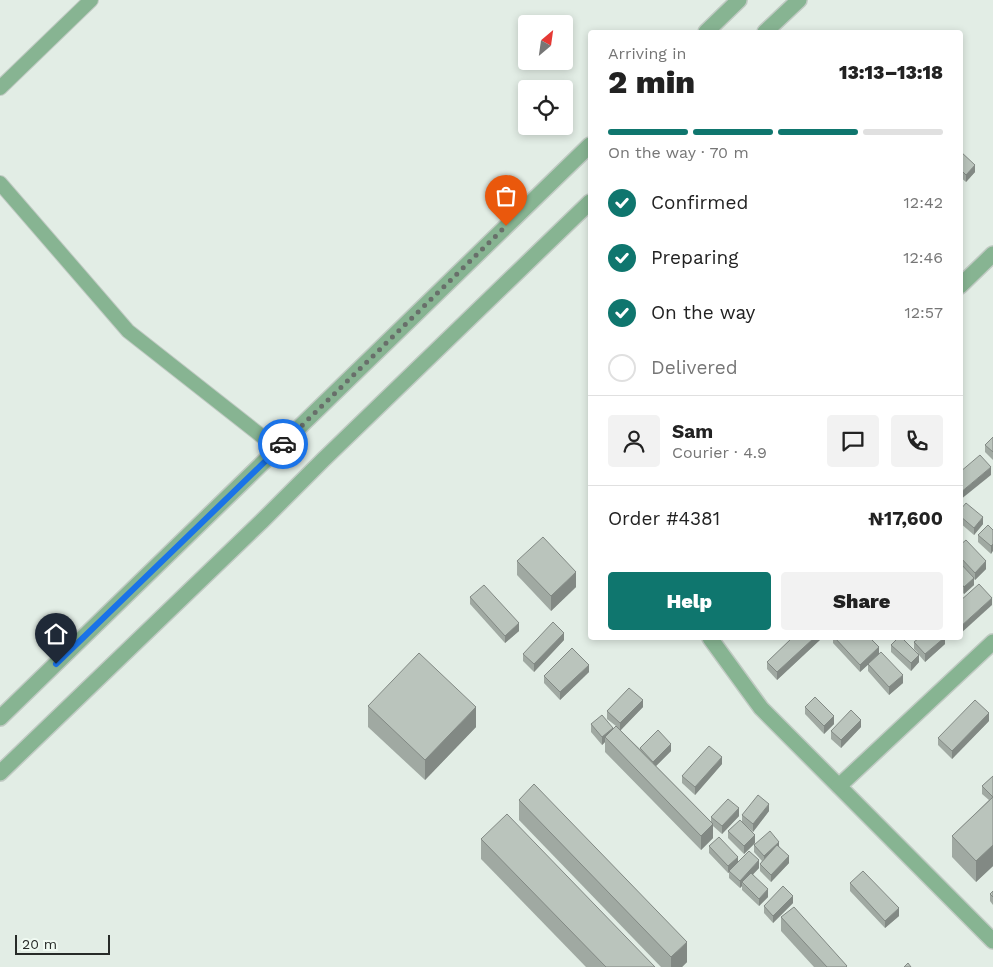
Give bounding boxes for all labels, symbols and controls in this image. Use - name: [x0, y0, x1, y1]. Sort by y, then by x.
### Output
- north arrow: [518, 15, 572, 70]
- map controls: [518, 15, 573, 135]
- text: Arriving in: [608, 44, 686, 63]
- text: 13:13–13:18: [839, 61, 943, 84]
- text: 2 min: [608, 63, 695, 101]
- button: locate: [518, 80, 573, 135]
- text: On the way · 70 m: [608, 143, 749, 162]
- pin: [485, 175, 527, 226]
- icon: bag: [492, 182, 520, 210]
- icon: check: [608, 189, 636, 217]
- text: Confirmed: [651, 191, 748, 214]
- text: 12:42: [904, 193, 943, 212]
- icon: check: [608, 244, 636, 272]
- text: Preparing: [651, 246, 738, 269]
- text: 12:46: [903, 248, 943, 267]
- icon: check: [608, 299, 636, 327]
- text: On the way: [651, 301, 755, 324]
- text: 12:57: [904, 303, 943, 322]
- text: Delivered: [651, 356, 738, 379]
- button: person: [608, 415, 660, 467]
- button: chat: [827, 415, 879, 467]
- button: phone: [891, 415, 943, 467]
- courier: [258, 419, 308, 469]
- text: Sam: [672, 420, 713, 443]
- icon: car: [269, 430, 297, 458]
- text: Courier · 4.9: [672, 443, 767, 462]
- text: Order #4381: [608, 507, 720, 530]
- text: ₦17,600: [868, 507, 943, 530]
- button: Help: [608, 572, 771, 630]
- button: Share: [781, 572, 943, 630]
- pin: [35, 613, 77, 664]
- icon: home: [42, 620, 70, 648]
- scale bar: [15, 932, 110, 955]
- text: 20 m: [22, 936, 57, 952]

